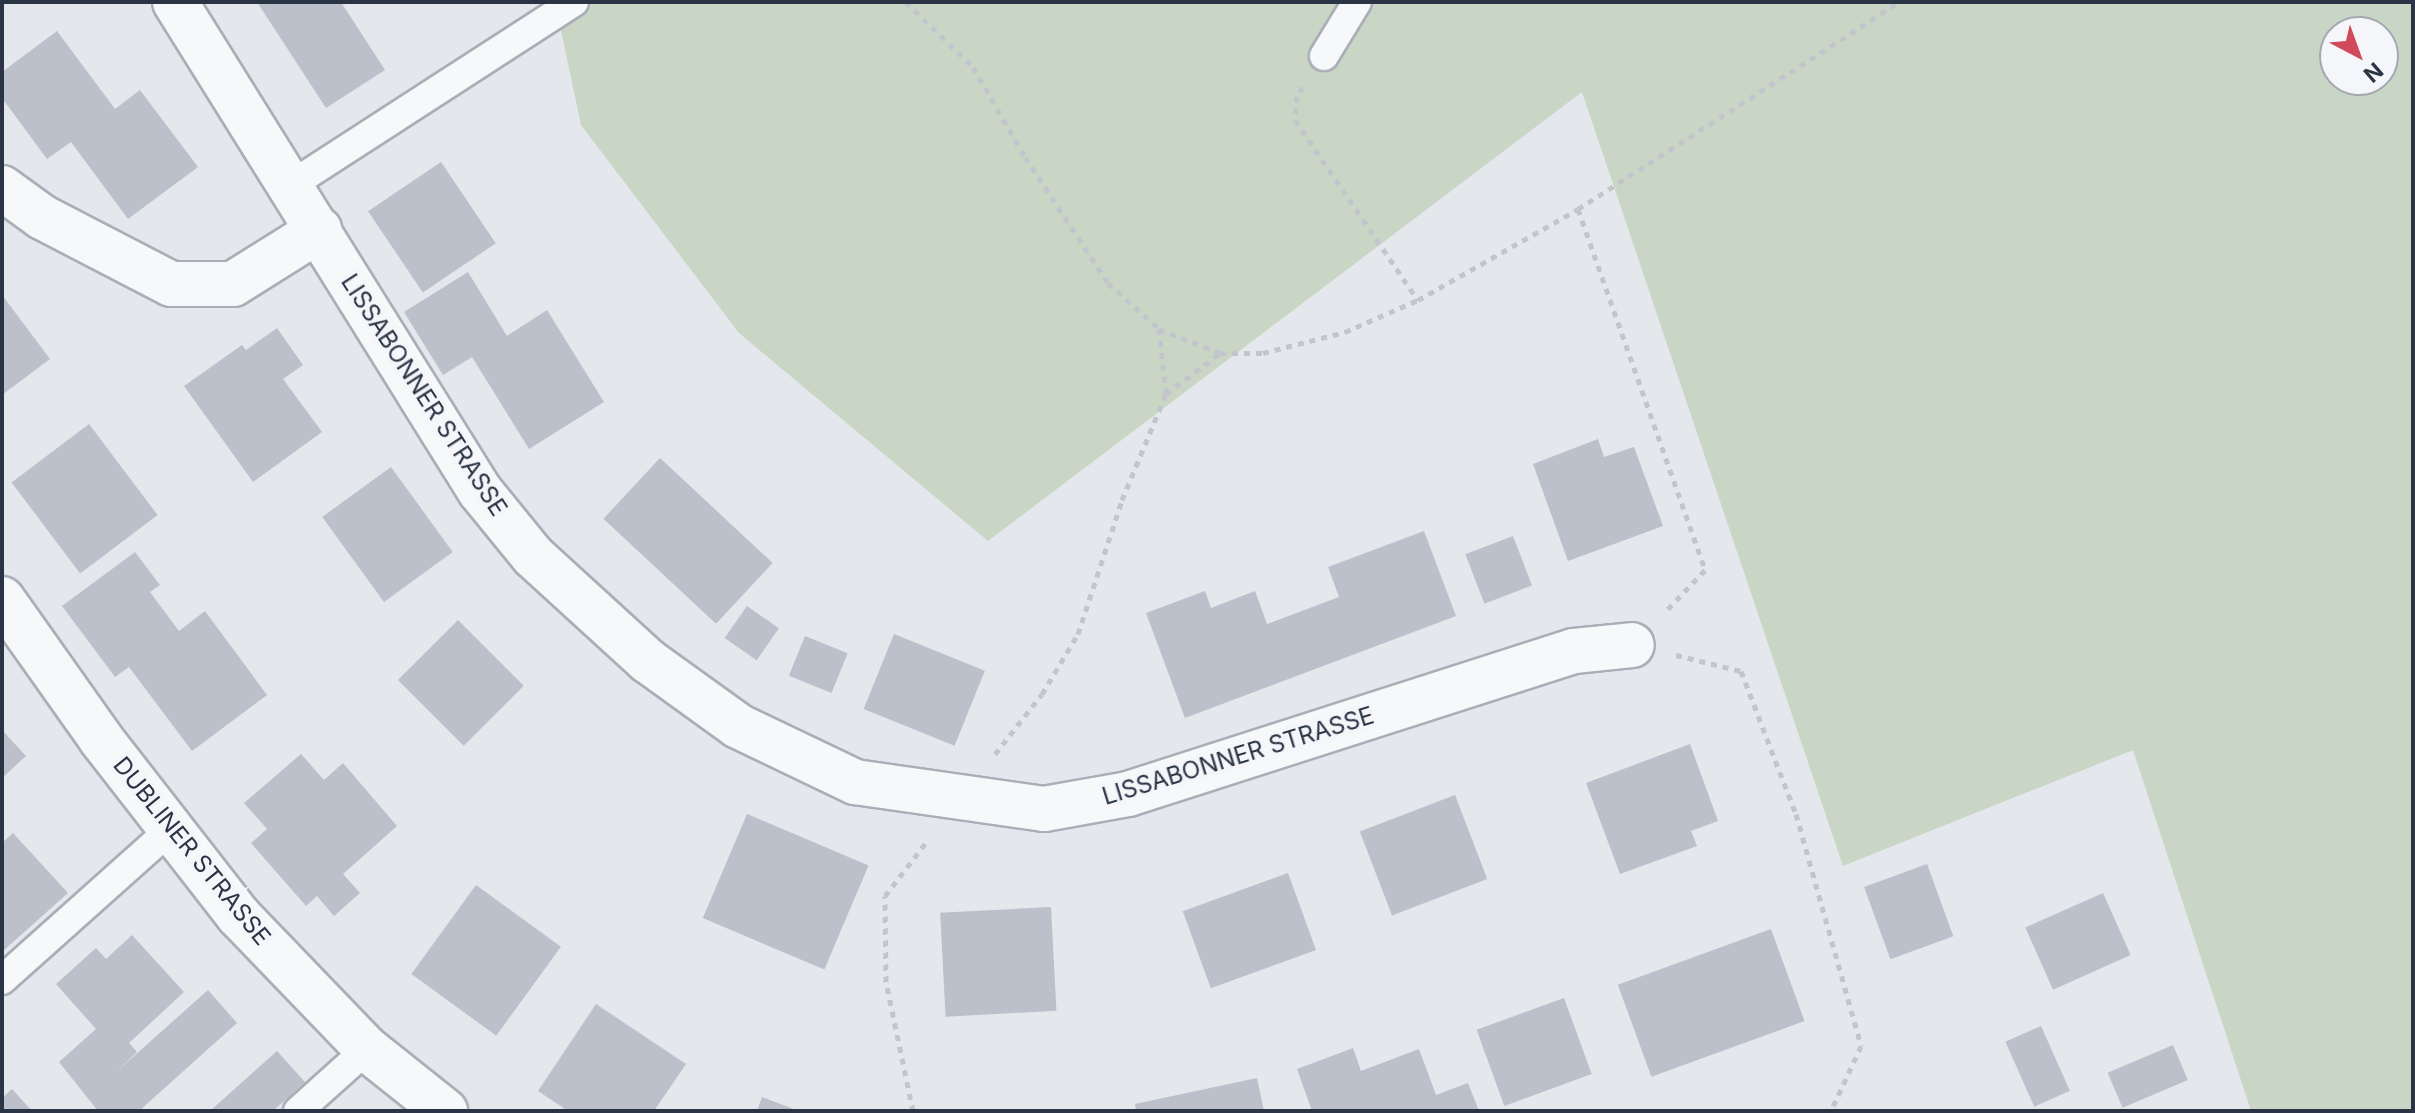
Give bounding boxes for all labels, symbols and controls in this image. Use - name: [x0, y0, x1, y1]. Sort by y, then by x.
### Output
- north arrow: [2319, 16, 2399, 96]
- text: N: [2359, 57, 2388, 88]
- street label: LISSABONNER STRASSE: [335, 269, 513, 521]
- street label: LISSABONNER STRASSE: [1099, 701, 1377, 811]
- street label: DUBLINER STRASSE: [107, 751, 277, 951]

